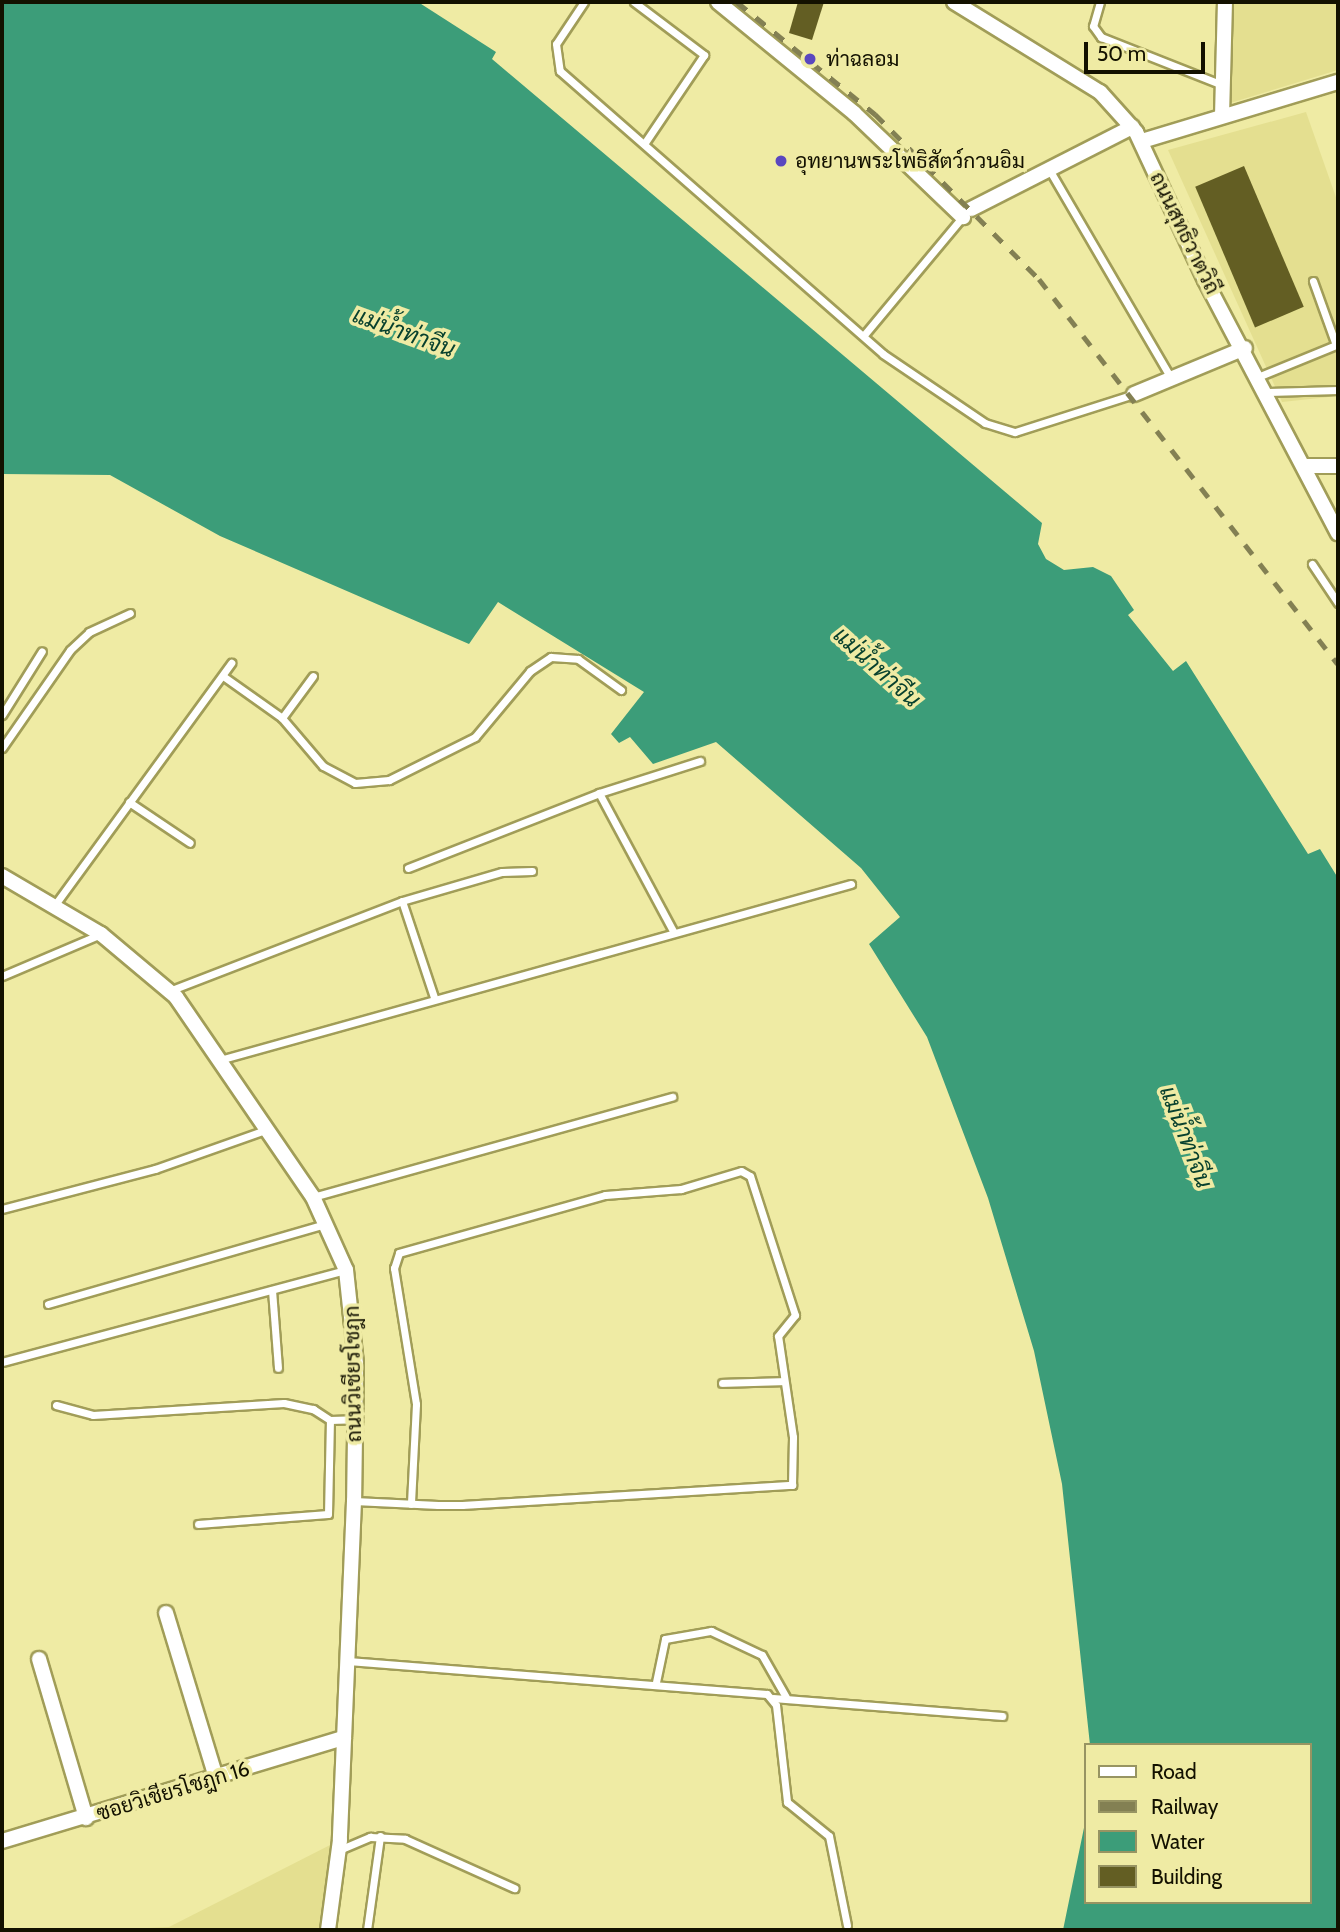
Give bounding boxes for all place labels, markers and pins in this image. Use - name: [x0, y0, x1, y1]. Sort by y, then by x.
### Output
- place label: ท่าฉลอม: [826, 46, 899, 72]
- marker: ท่าฉลอม: [800, 49, 820, 69]
- place label: อุทยานพระโพธิสัตว์กวนอิม: [795, 148, 1025, 174]
- marker: อุทยานพระโพธิสัตว์กวนอิม: [773, 153, 789, 169]

